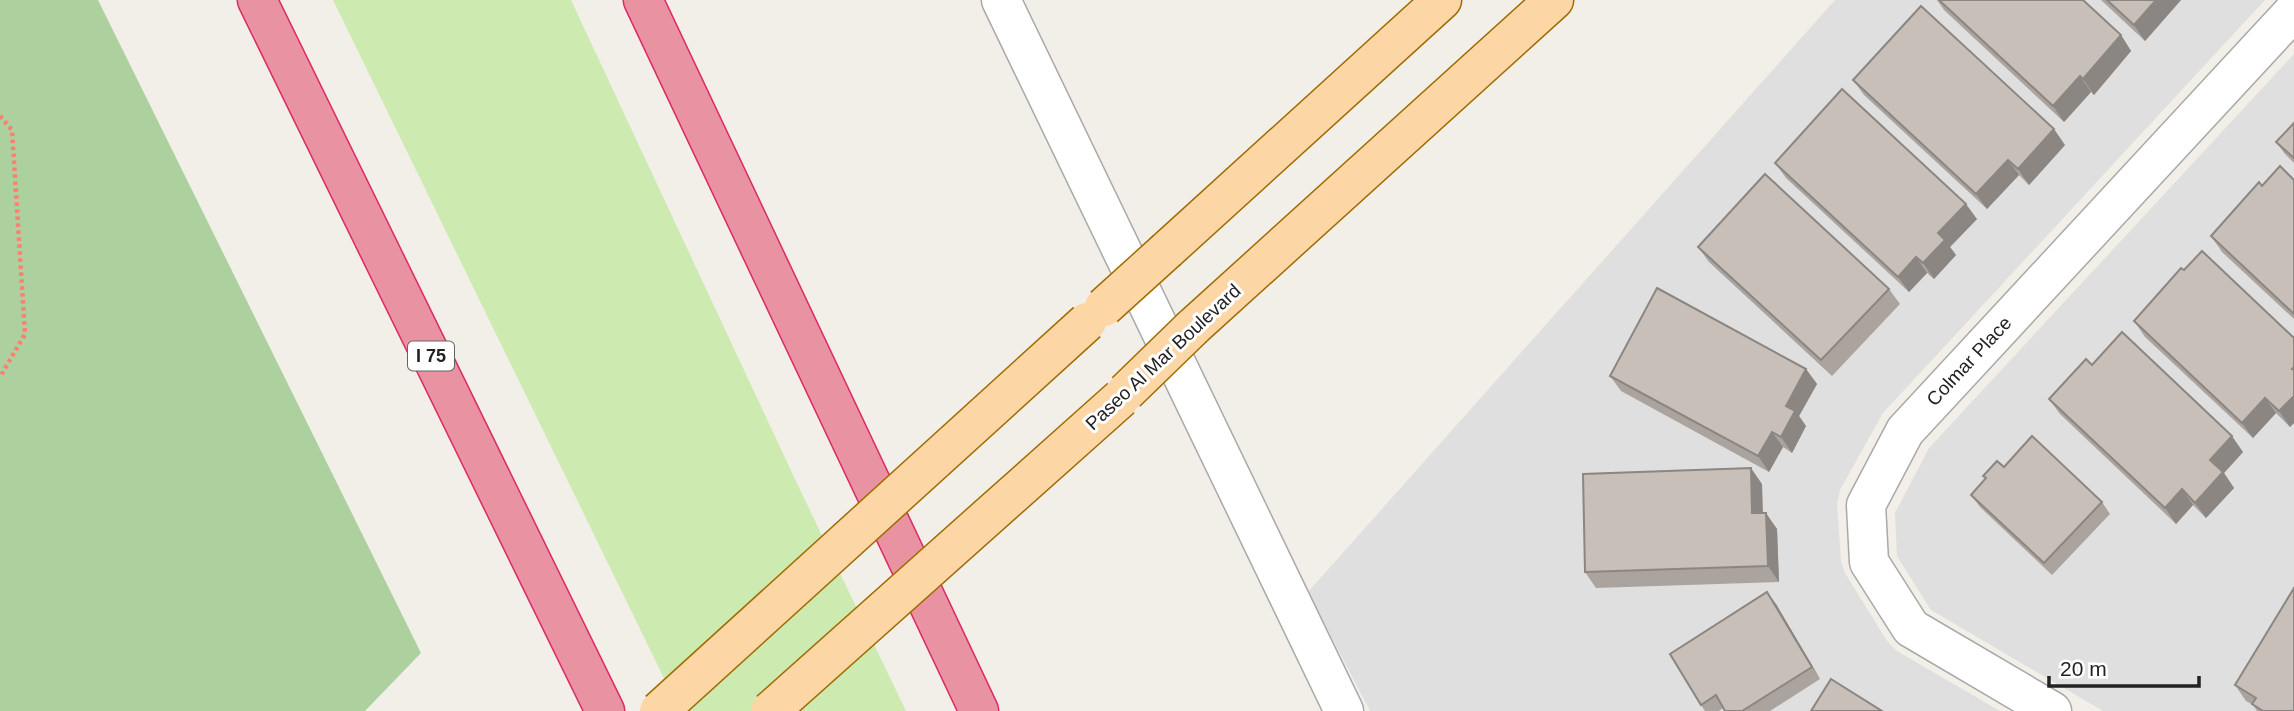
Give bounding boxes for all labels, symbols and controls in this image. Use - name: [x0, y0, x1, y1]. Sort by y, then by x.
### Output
- street label: Paseo Al Mar Boulevard: [1081, 280, 1245, 434]
- street label: Colmar Place: [1922, 312, 2016, 410]
- road number: I 75: [408, 342, 454, 370]
- scale bar: [2049, 644, 2200, 688]
- text: 20 m: [2060, 657, 2107, 680]

